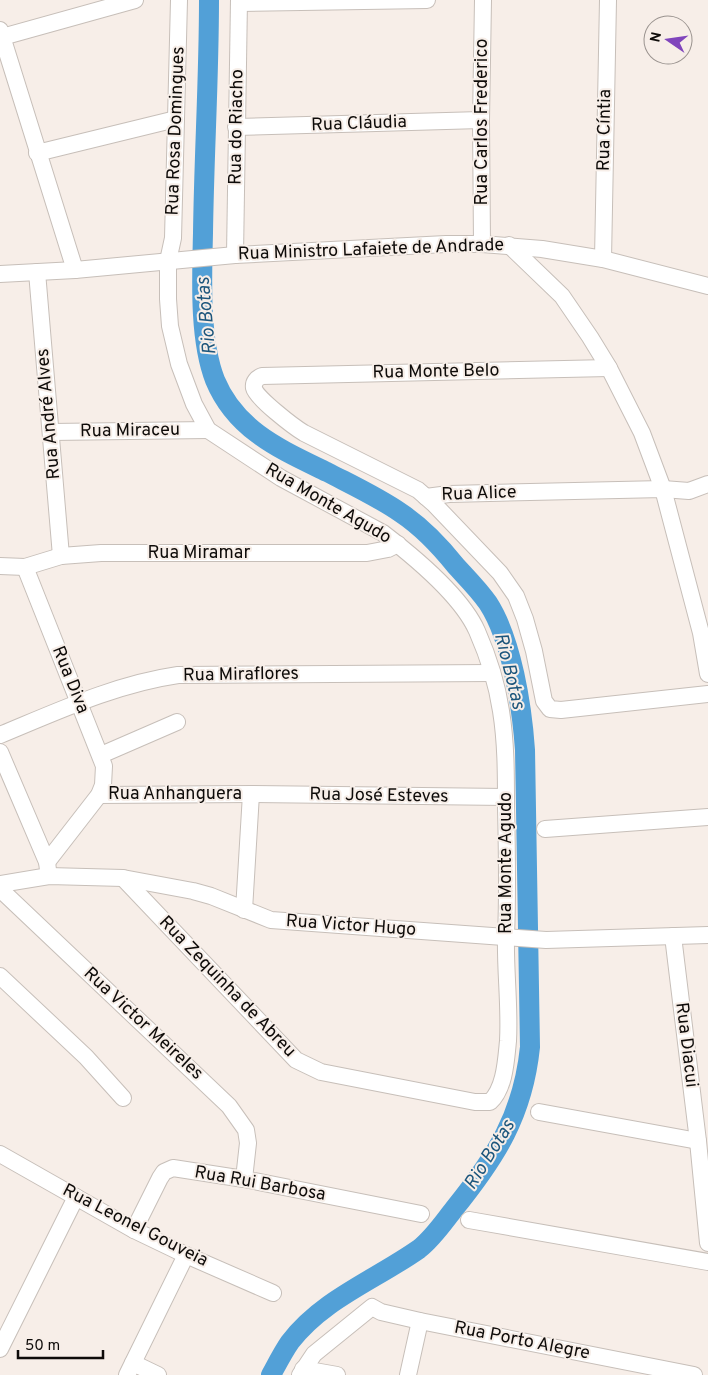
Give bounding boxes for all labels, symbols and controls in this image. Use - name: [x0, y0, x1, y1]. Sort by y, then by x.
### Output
- north arrow: [643, 15, 693, 65]
- text: N: [647, 31, 666, 44]
- street label: Rua Carlos Frederico: [471, 38, 494, 206]
- street label: Rua Rosa Domingues: [162, 46, 190, 216]
- street label: Rua do Riacho: [224, 69, 250, 185]
- street label: Rua Cíntia: [593, 89, 617, 171]
- street label: Rua Cláudia: [311, 111, 407, 137]
- street label: Rua Ministro Lafaiete de Andrade: [237, 234, 505, 266]
- water label: Rio Botas: [192, 276, 222, 356]
- street label: Rua André Alves: [32, 348, 66, 480]
- street label: Rua Monte Belo: [372, 359, 500, 385]
- street label: Rua Miraceu: [80, 419, 180, 443]
- street label: Rua Monte Agudo: [261, 458, 395, 550]
- street label: Rua Alice: [441, 481, 517, 507]
- street label: Rua Miramar: [147, 542, 251, 565]
- water label: Rio Botas: [488, 630, 530, 712]
- street label: Rua Diva: [46, 643, 94, 717]
- street label: Rua Miraflores: [183, 662, 299, 688]
- street label: Rua Anhanguera: [108, 783, 242, 806]
- street label: Rua José Esteves: [309, 783, 449, 809]
- street label: Rua Monte Agudo: [495, 792, 518, 934]
- street label: Rua Victor Hugo: [285, 910, 417, 942]
- street label: Rua Zequinha de Abreu: [153, 911, 301, 1063]
- street label: Rua Victor Meireles: [78, 963, 208, 1085]
- street label: Rua Diacui: [669, 1001, 703, 1089]
- water label: Rio Botas: [459, 1115, 521, 1194]
- street label: Rua Rui Barbosa: [193, 1161, 327, 1207]
- street label: Rua Leonel Gouveia: [58, 1179, 212, 1273]
- street label: Rua Porto Alegre: [452, 1317, 592, 1365]
- scale bar: [18, 1328, 102, 1360]
- text: 50 m: [25, 1337, 60, 1356]

